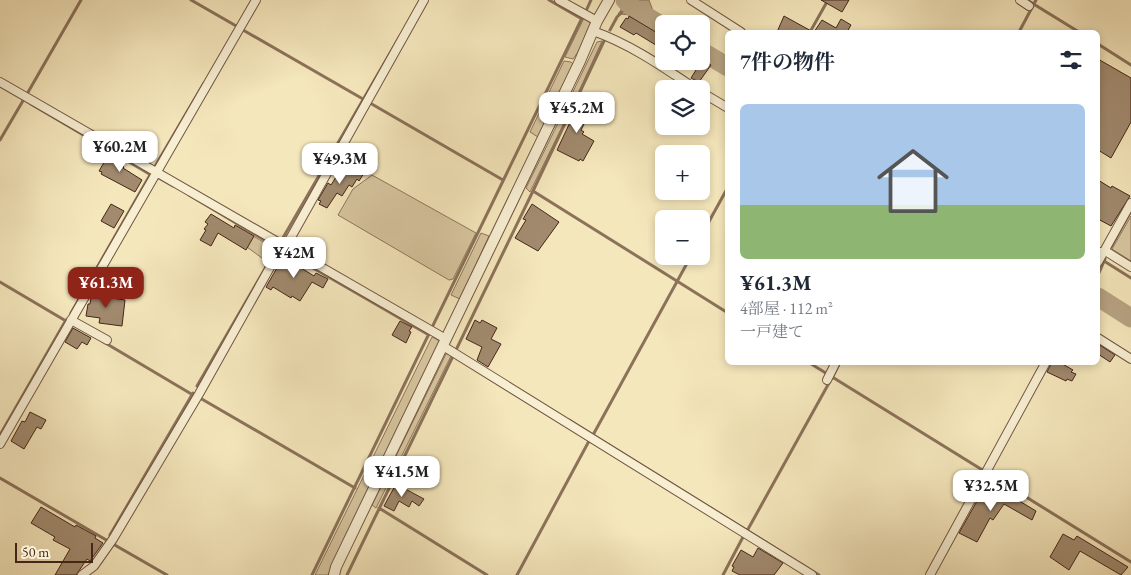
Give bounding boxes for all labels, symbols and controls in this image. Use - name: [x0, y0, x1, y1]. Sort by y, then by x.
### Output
- map controls: [655, 15, 710, 265]
- button: locate: [655, 15, 710, 70]
- icon: filters: [1057, 46, 1085, 74]
- text: 7件の物件: [740, 48, 835, 75]
- button: layers: [655, 80, 710, 135]
- pin: ¥45.2M: [536, 92, 618, 134]
- text: ¥45.2M: [550, 97, 604, 118]
- pin: ¥60.2M: [79, 130, 161, 173]
- text: ¥60.2M: [93, 136, 147, 157]
- icon: home: [868, 136, 958, 226]
- pin: ¥49.3M: [299, 142, 381, 185]
- button: +: [655, 145, 710, 200]
- text: ¥49.3M: [313, 148, 367, 169]
- button: −: [655, 210, 710, 265]
- pin: ¥42M: [264, 236, 324, 279]
- text: ¥42M: [273, 242, 315, 263]
- pin: ¥61.3M: [65, 266, 147, 309]
- text: ¥61.3M: [740, 269, 811, 296]
- text: ¥61.3M: [79, 272, 133, 293]
- text: 4部屋 · 112 m²: [740, 298, 833, 319]
- text: 一戸建て: [740, 321, 804, 342]
- pin: ¥41.5M: [361, 456, 443, 498]
- text: ¥41.5M: [375, 461, 429, 482]
- pin: ¥32.5M: [950, 470, 1032, 512]
- text: ¥32.5M: [964, 475, 1018, 496]
- scale bar: [15, 540, 92, 563]
- text: 50 m: [22, 543, 49, 561]

